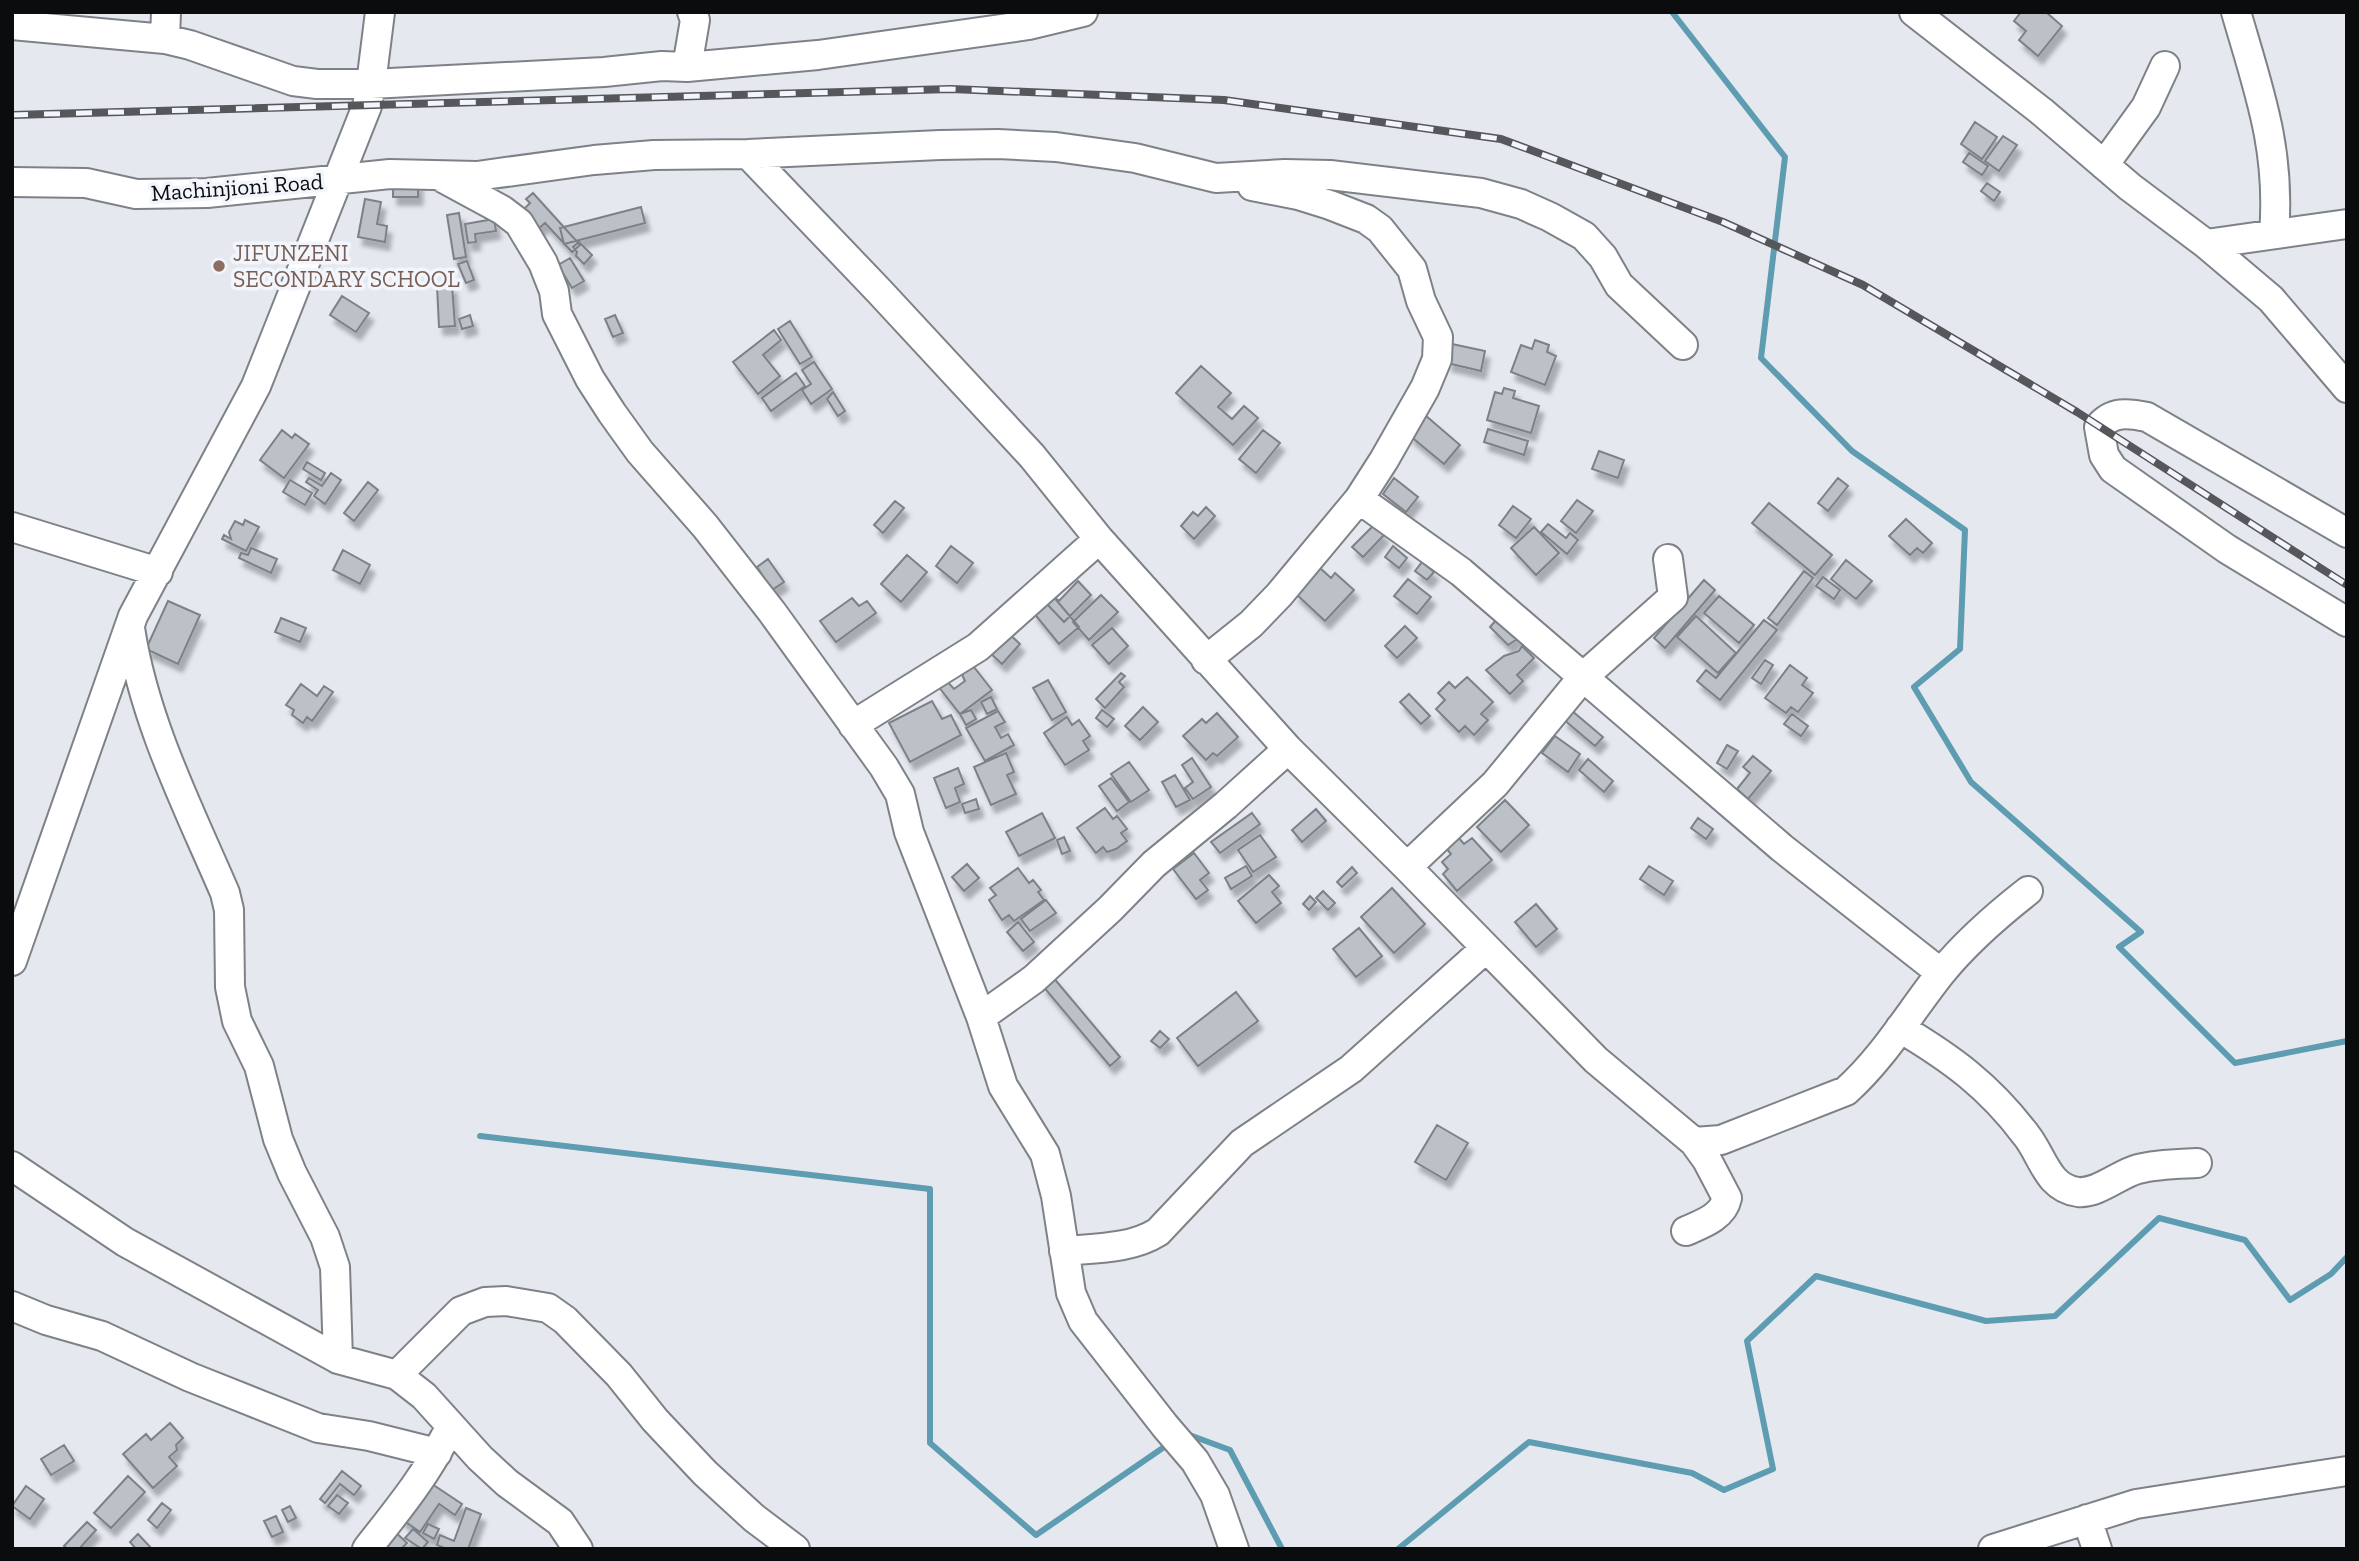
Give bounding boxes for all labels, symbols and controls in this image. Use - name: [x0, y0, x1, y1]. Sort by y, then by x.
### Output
- street label: Machinjioni Road: [150, 167, 324, 207]
- place label: JIFUNZENI SECONDARY SCHOOL: [233, 239, 460, 293]
- marker: JIFUNZENI SECONDARY SCHOOL: [211, 258, 227, 274]

